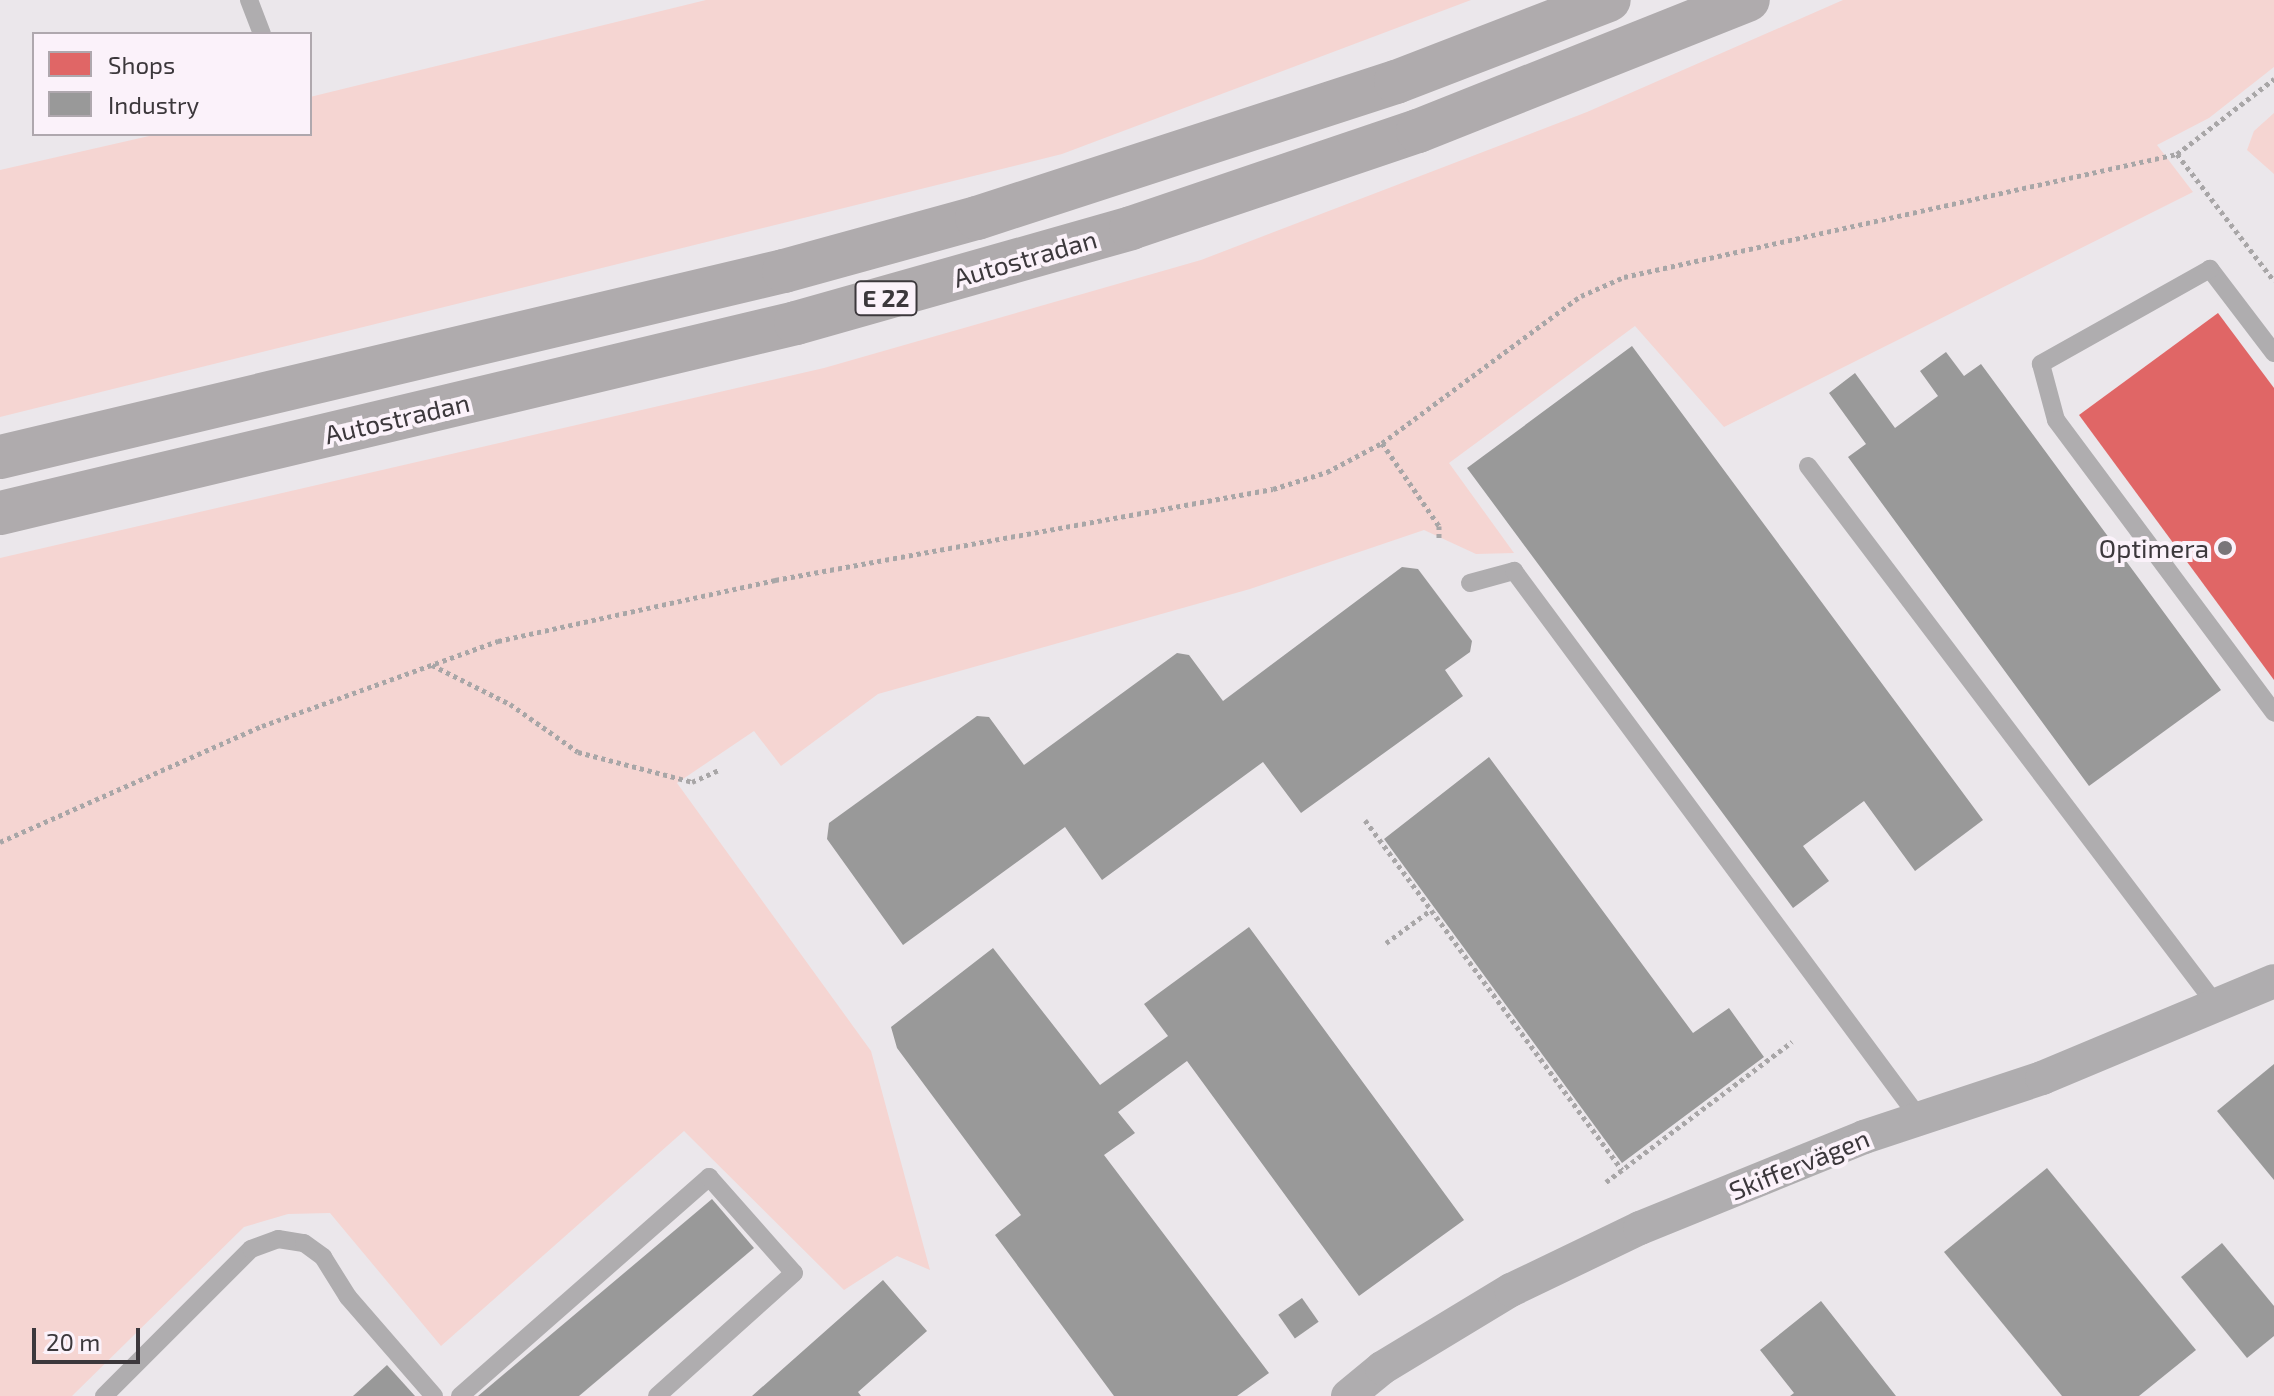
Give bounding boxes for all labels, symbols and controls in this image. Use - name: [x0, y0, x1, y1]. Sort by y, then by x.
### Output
- legend: [32, 32, 312, 136]
- text: Shops: [108, 50, 175, 79]
- text: Industry: [108, 90, 199, 119]
- street label: Autostradan: [950, 223, 1100, 293]
- road number: E 22: [854, 278, 918, 318]
- street label: Autostradan: [322, 386, 472, 450]
- place label: Optimera: [2099, 532, 2209, 564]
- marker: Optimera: [2216, 539, 2234, 557]
- street label: Skiffervägen: [1724, 1122, 1874, 1206]
- scale bar: [36, 1312, 144, 1362]
- text: 20 m: [46, 1327, 100, 1356]

